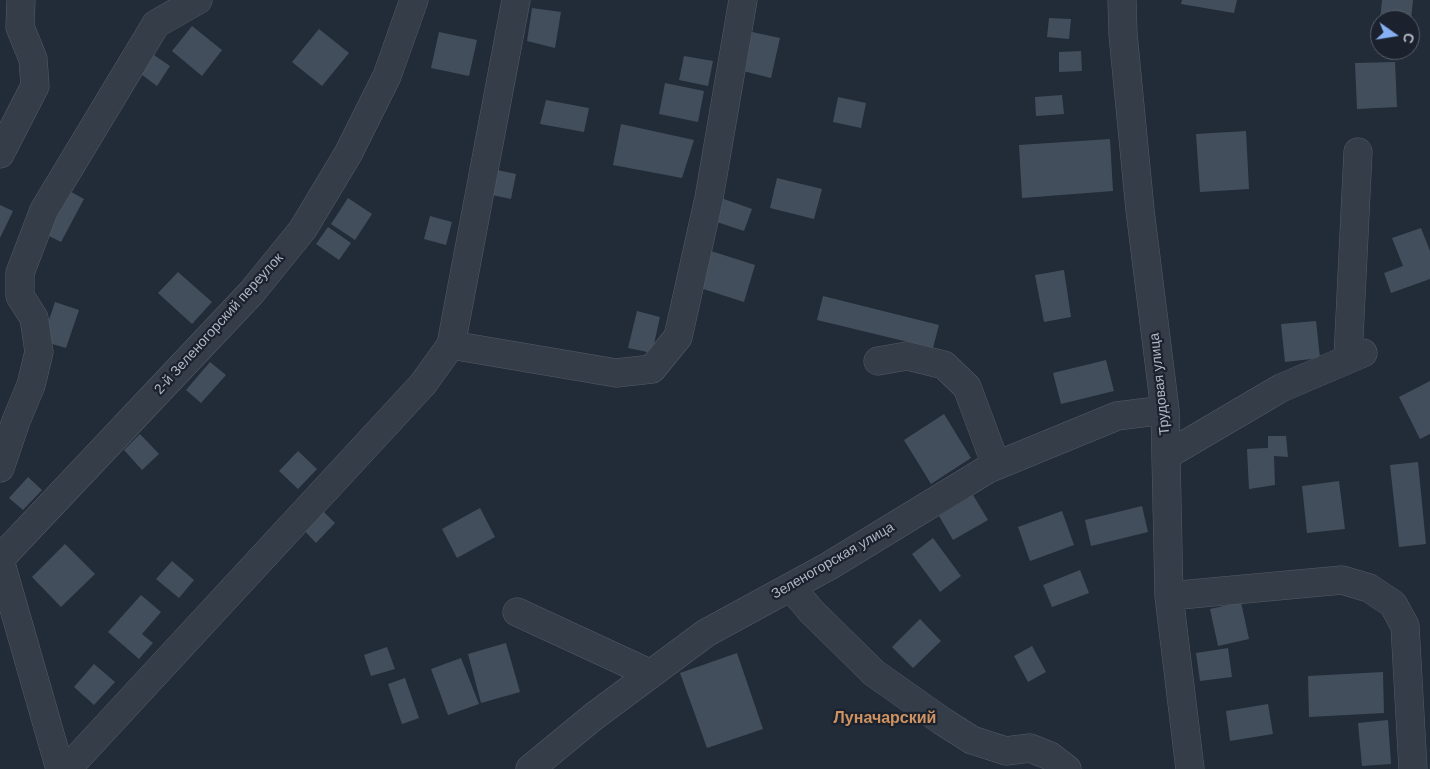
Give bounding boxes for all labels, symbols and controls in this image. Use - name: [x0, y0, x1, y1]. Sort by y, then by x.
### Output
- north arrow: [1370, 10, 1420, 60]
- text: С: [1400, 31, 1418, 45]
- street label: 2-й Зеленогорский переулок: [151, 250, 287, 398]
- street label: Трудовая улица: [1146, 332, 1174, 436]
- street label: Зеленогорская улица: [769, 519, 897, 603]
- district label: Луначарский: [834, 709, 936, 729]

